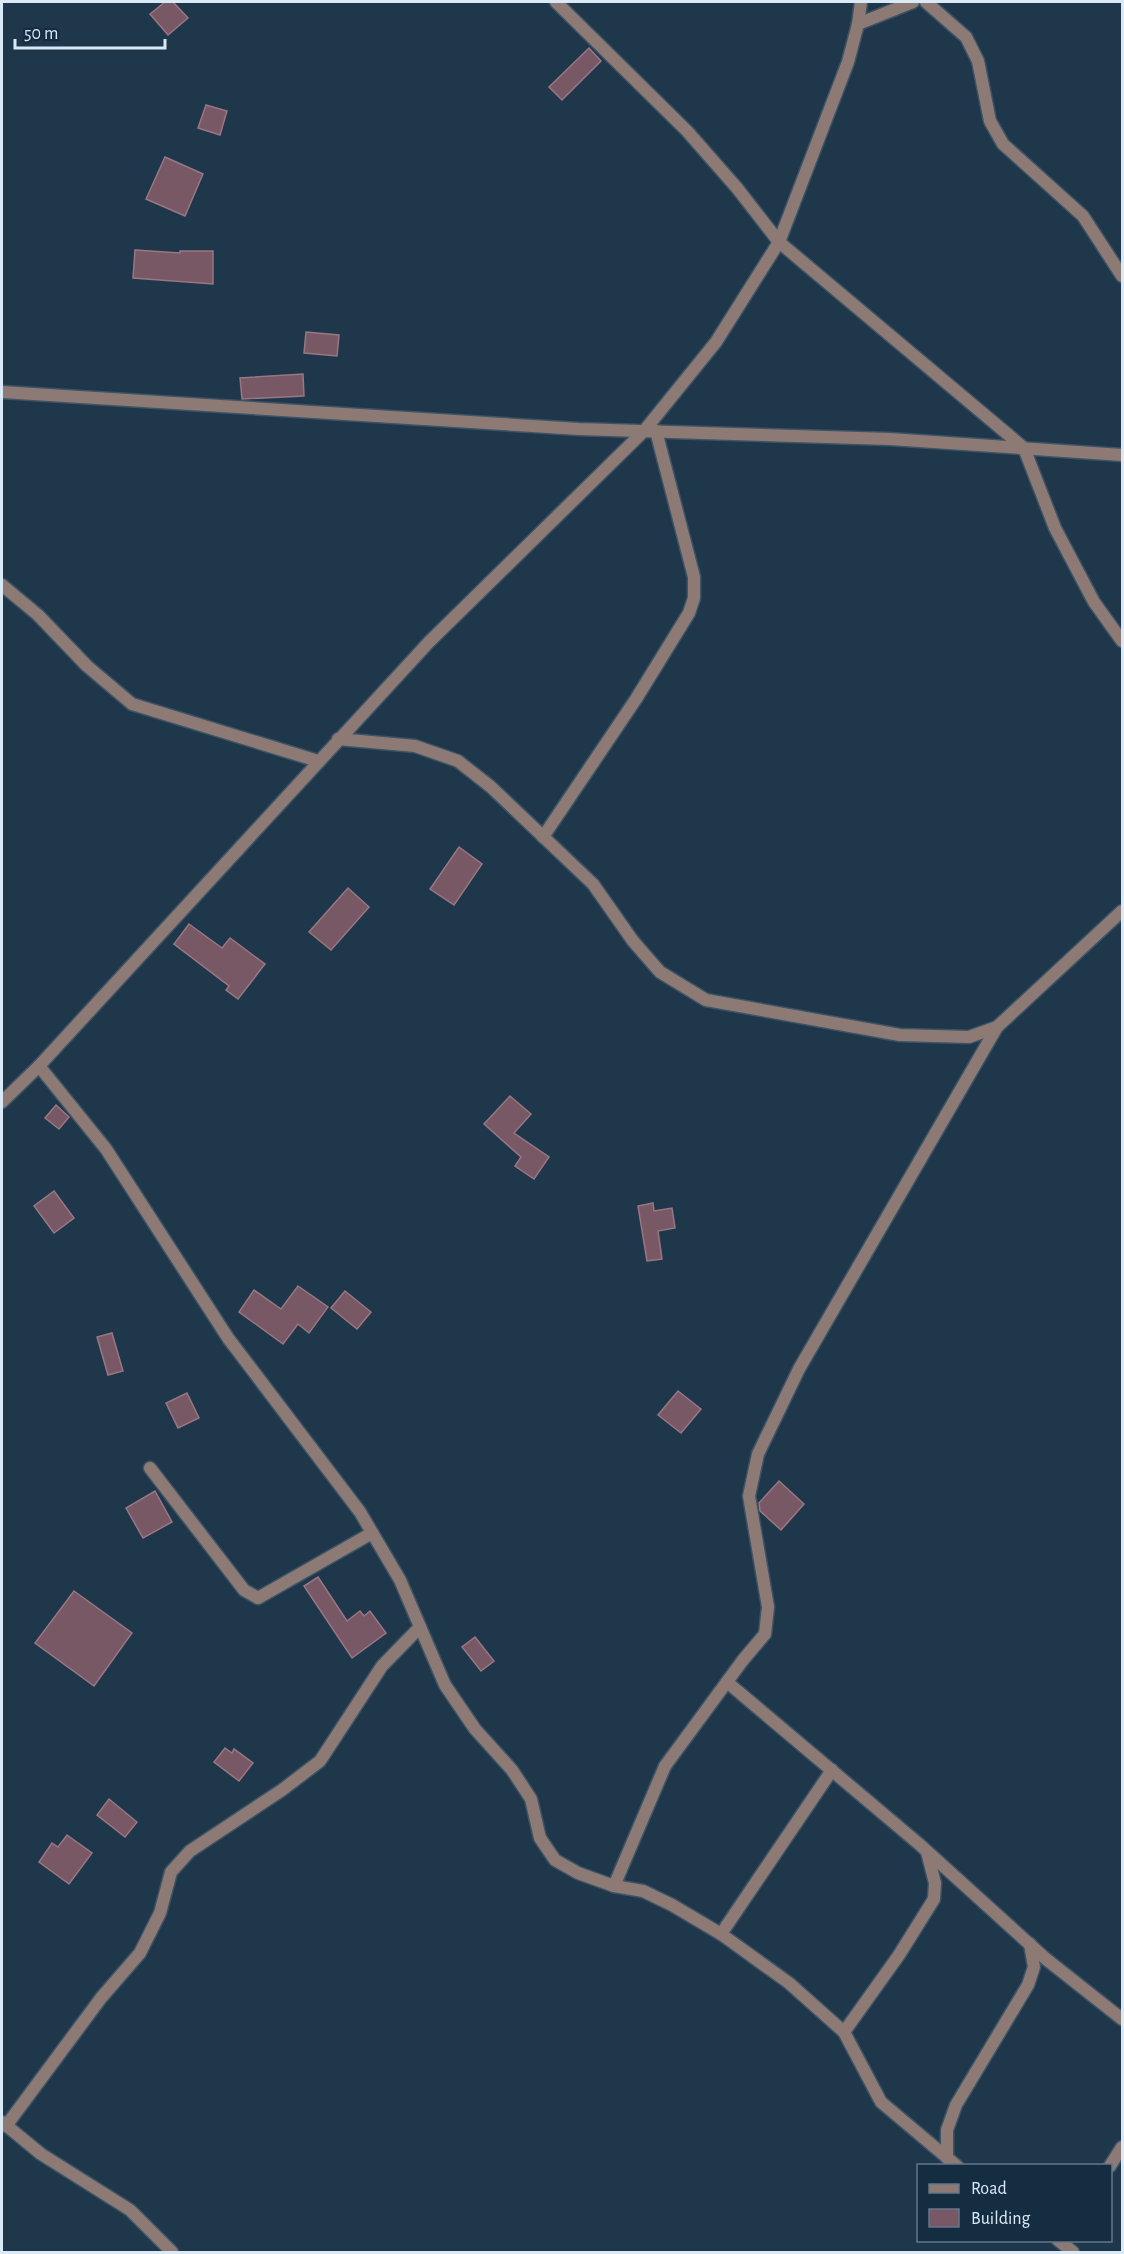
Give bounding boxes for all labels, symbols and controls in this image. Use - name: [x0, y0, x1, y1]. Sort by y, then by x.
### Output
- scale bar: [15, 12, 165, 50]
- text: 50 m: [24, 25, 58, 43]
- legend: [917, 2164, 1112, 2242]
- text: Road: [971, 2180, 1007, 2198]
- text: Building: [971, 2210, 1031, 2228]

